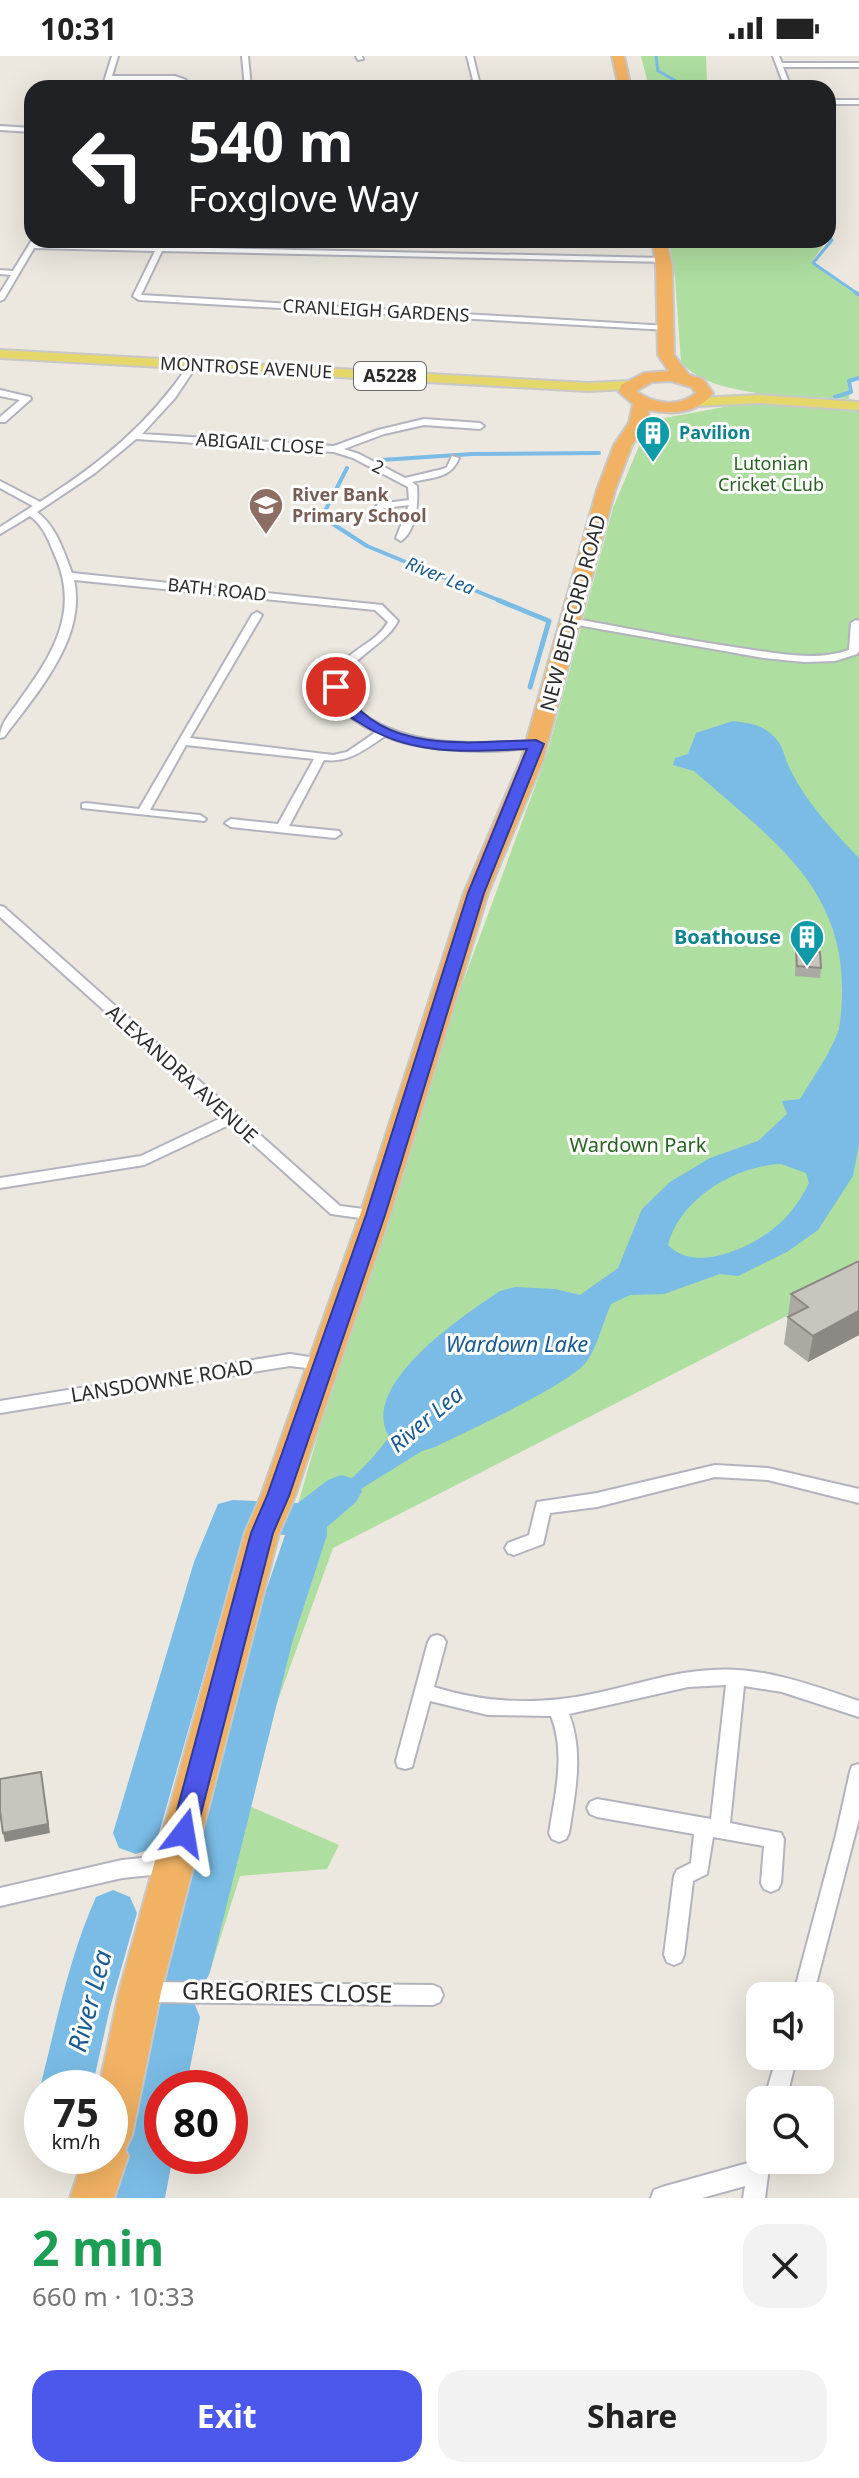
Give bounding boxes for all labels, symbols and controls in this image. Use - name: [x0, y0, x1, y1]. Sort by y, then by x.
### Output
- text: 10:31: [40, 8, 117, 49]
- text: 540 m: [188, 102, 353, 178]
- icon: left: [56, 112, 160, 216]
- text: Foxglove Way: [188, 174, 419, 223]
- street label: CRANLEIGH GARDENS: [282, 293, 470, 327]
- street label: MONTROSE AVENUE: [159, 351, 333, 383]
- road number: A5228: [354, 362, 426, 390]
- building icon: Pavilion: [634, 414, 672, 464]
- place label: Pavilion: [679, 420, 750, 444]
- street label: ABIGAIL CLOSE: [195, 427, 325, 459]
- park label: Lutonian Cricket CLub: [718, 451, 824, 496]
- street label: 2: [369, 453, 388, 479]
- place label: River Bank Primary School: [292, 482, 427, 527]
- school or university icon: River Bank Primary School: [247, 486, 285, 536]
- street label: NEW BEDFORD ROAD: [533, 512, 612, 714]
- water label: River Lea: [403, 550, 478, 600]
- street label: BATH ROAD: [166, 572, 268, 606]
- pin: [302, 653, 370, 721]
- icon: arrive: [314, 665, 358, 709]
- building icon: Boathouse: [788, 918, 826, 968]
- place label: Boathouse: [674, 923, 781, 950]
- street label: ALEXANDRA AVENUE: [101, 998, 264, 1149]
- park label: Wardown Park: [570, 1131, 707, 1158]
- water label: Wardown Lake: [446, 1328, 588, 1358]
- street label: LANSDOWNE ROAD: [69, 1353, 255, 1408]
- water label: River Lea: [382, 1378, 469, 1458]
- position arrow: [142, 1791, 226, 1875]
- water label: River Lea: [58, 1946, 120, 2056]
- street label: GREGORIES CLOSE: [182, 1973, 392, 2010]
- map controls: [746, 1982, 834, 2174]
- button: sound: [746, 1982, 834, 2070]
- speed limit sign: 80: [144, 2070, 248, 2174]
- text: 75: [53, 2084, 99, 2139]
- button: search: [746, 2086, 834, 2174]
- text: km/h: [51, 2128, 101, 2155]
- text: 2 min: [32, 2215, 164, 2280]
- button: close: [743, 2224, 827, 2308]
- text: 660 m · 10:33: [32, 2278, 195, 2314]
- button: Exit: [32, 2370, 422, 2462]
- button: Share: [438, 2370, 827, 2462]

